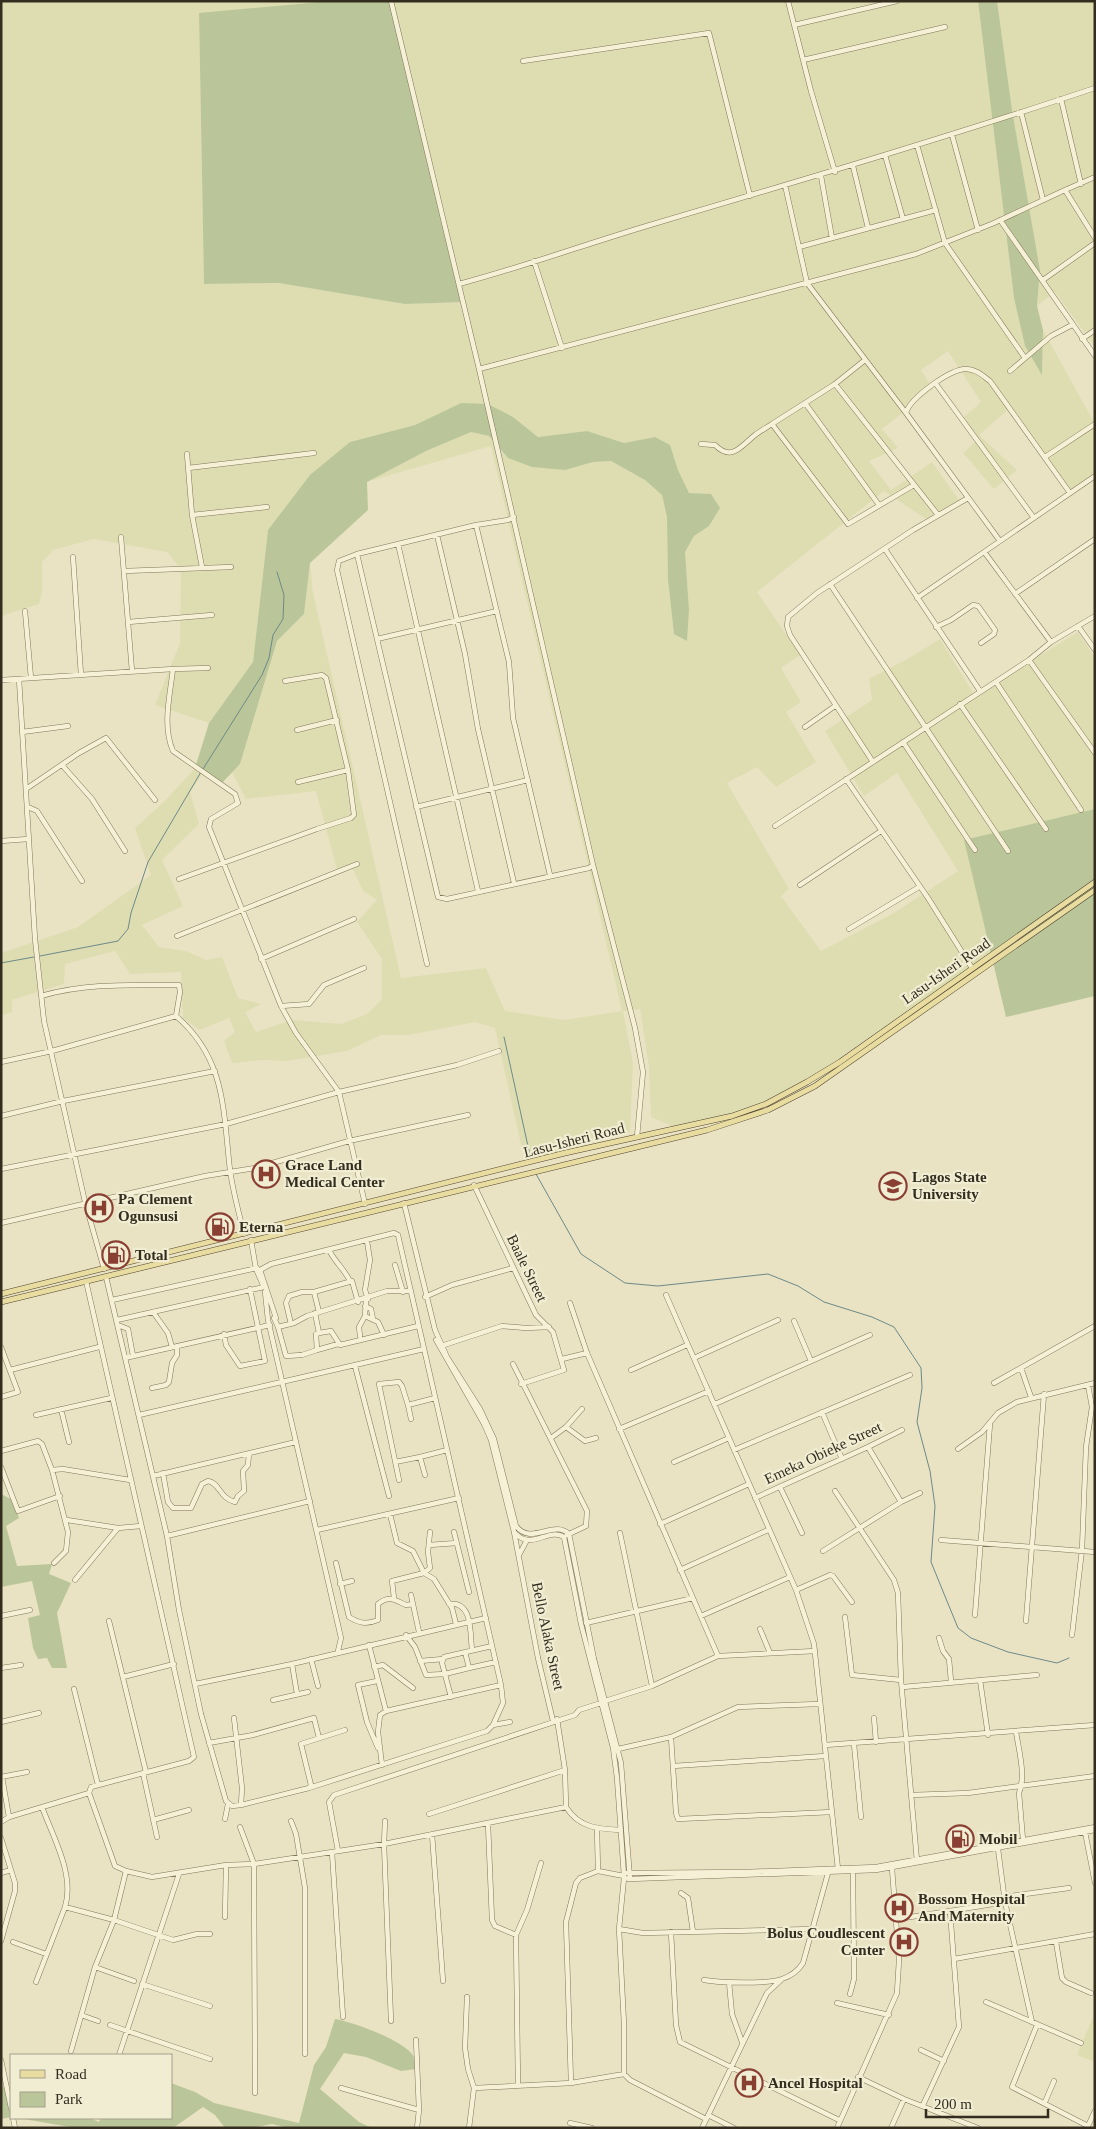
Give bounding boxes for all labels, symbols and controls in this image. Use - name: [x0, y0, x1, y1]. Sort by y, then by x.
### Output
- street label: Lasu-Isheri Road: [899, 934, 993, 1007]
- street label: Lasu-Isheri Road: [522, 1120, 627, 1160]
- place label: Grace Land Medical Center: [285, 1157, 385, 1190]
- hospital icon: Grace Land Medical Center: [251, 1159, 281, 1189]
- place label: Lagos State University: [912, 1169, 987, 1202]
- school or university icon: Lagos State University: [878, 1171, 908, 1201]
- place label: Pa Clement Ogunsusi: [118, 1191, 193, 1224]
- hospital icon: Pa Clement Ogunsusi: [84, 1193, 114, 1223]
- fuel station icon: Eterna: [205, 1212, 235, 1242]
- place label: Eterna: [239, 1219, 284, 1235]
- street label: Baale Street: [504, 1232, 551, 1305]
- fuel station icon: Total: [101, 1240, 131, 1270]
- place label: Total: [135, 1247, 168, 1263]
- street label: Emeka Obieke Street: [762, 1418, 885, 1487]
- street label: Bello Alaka Street: [529, 1581, 567, 1692]
- fuel station icon: Mobil: [945, 1824, 975, 1854]
- place label: Mobil: [979, 1831, 1017, 1847]
- place label: Bossom Hospital And Maternity: [918, 1891, 1025, 1924]
- hospital icon: Bossom Hospital And Maternity: [884, 1893, 914, 1923]
- place label: Bolus Coudlescent Center: [767, 1925, 885, 1958]
- hospital icon: Bolus Coudlescent Center: [889, 1927, 919, 1957]
- legend: [10, 2054, 172, 2119]
- text: Road: [55, 2066, 87, 2082]
- hospital icon: Ancel Hospital: [734, 2068, 764, 2098]
- place label: Ancel Hospital: [768, 2075, 863, 2091]
- scale bar: [926, 2086, 1048, 2118]
- text: Park: [55, 2091, 83, 2107]
- text: 200 m: [934, 2096, 972, 2112]

